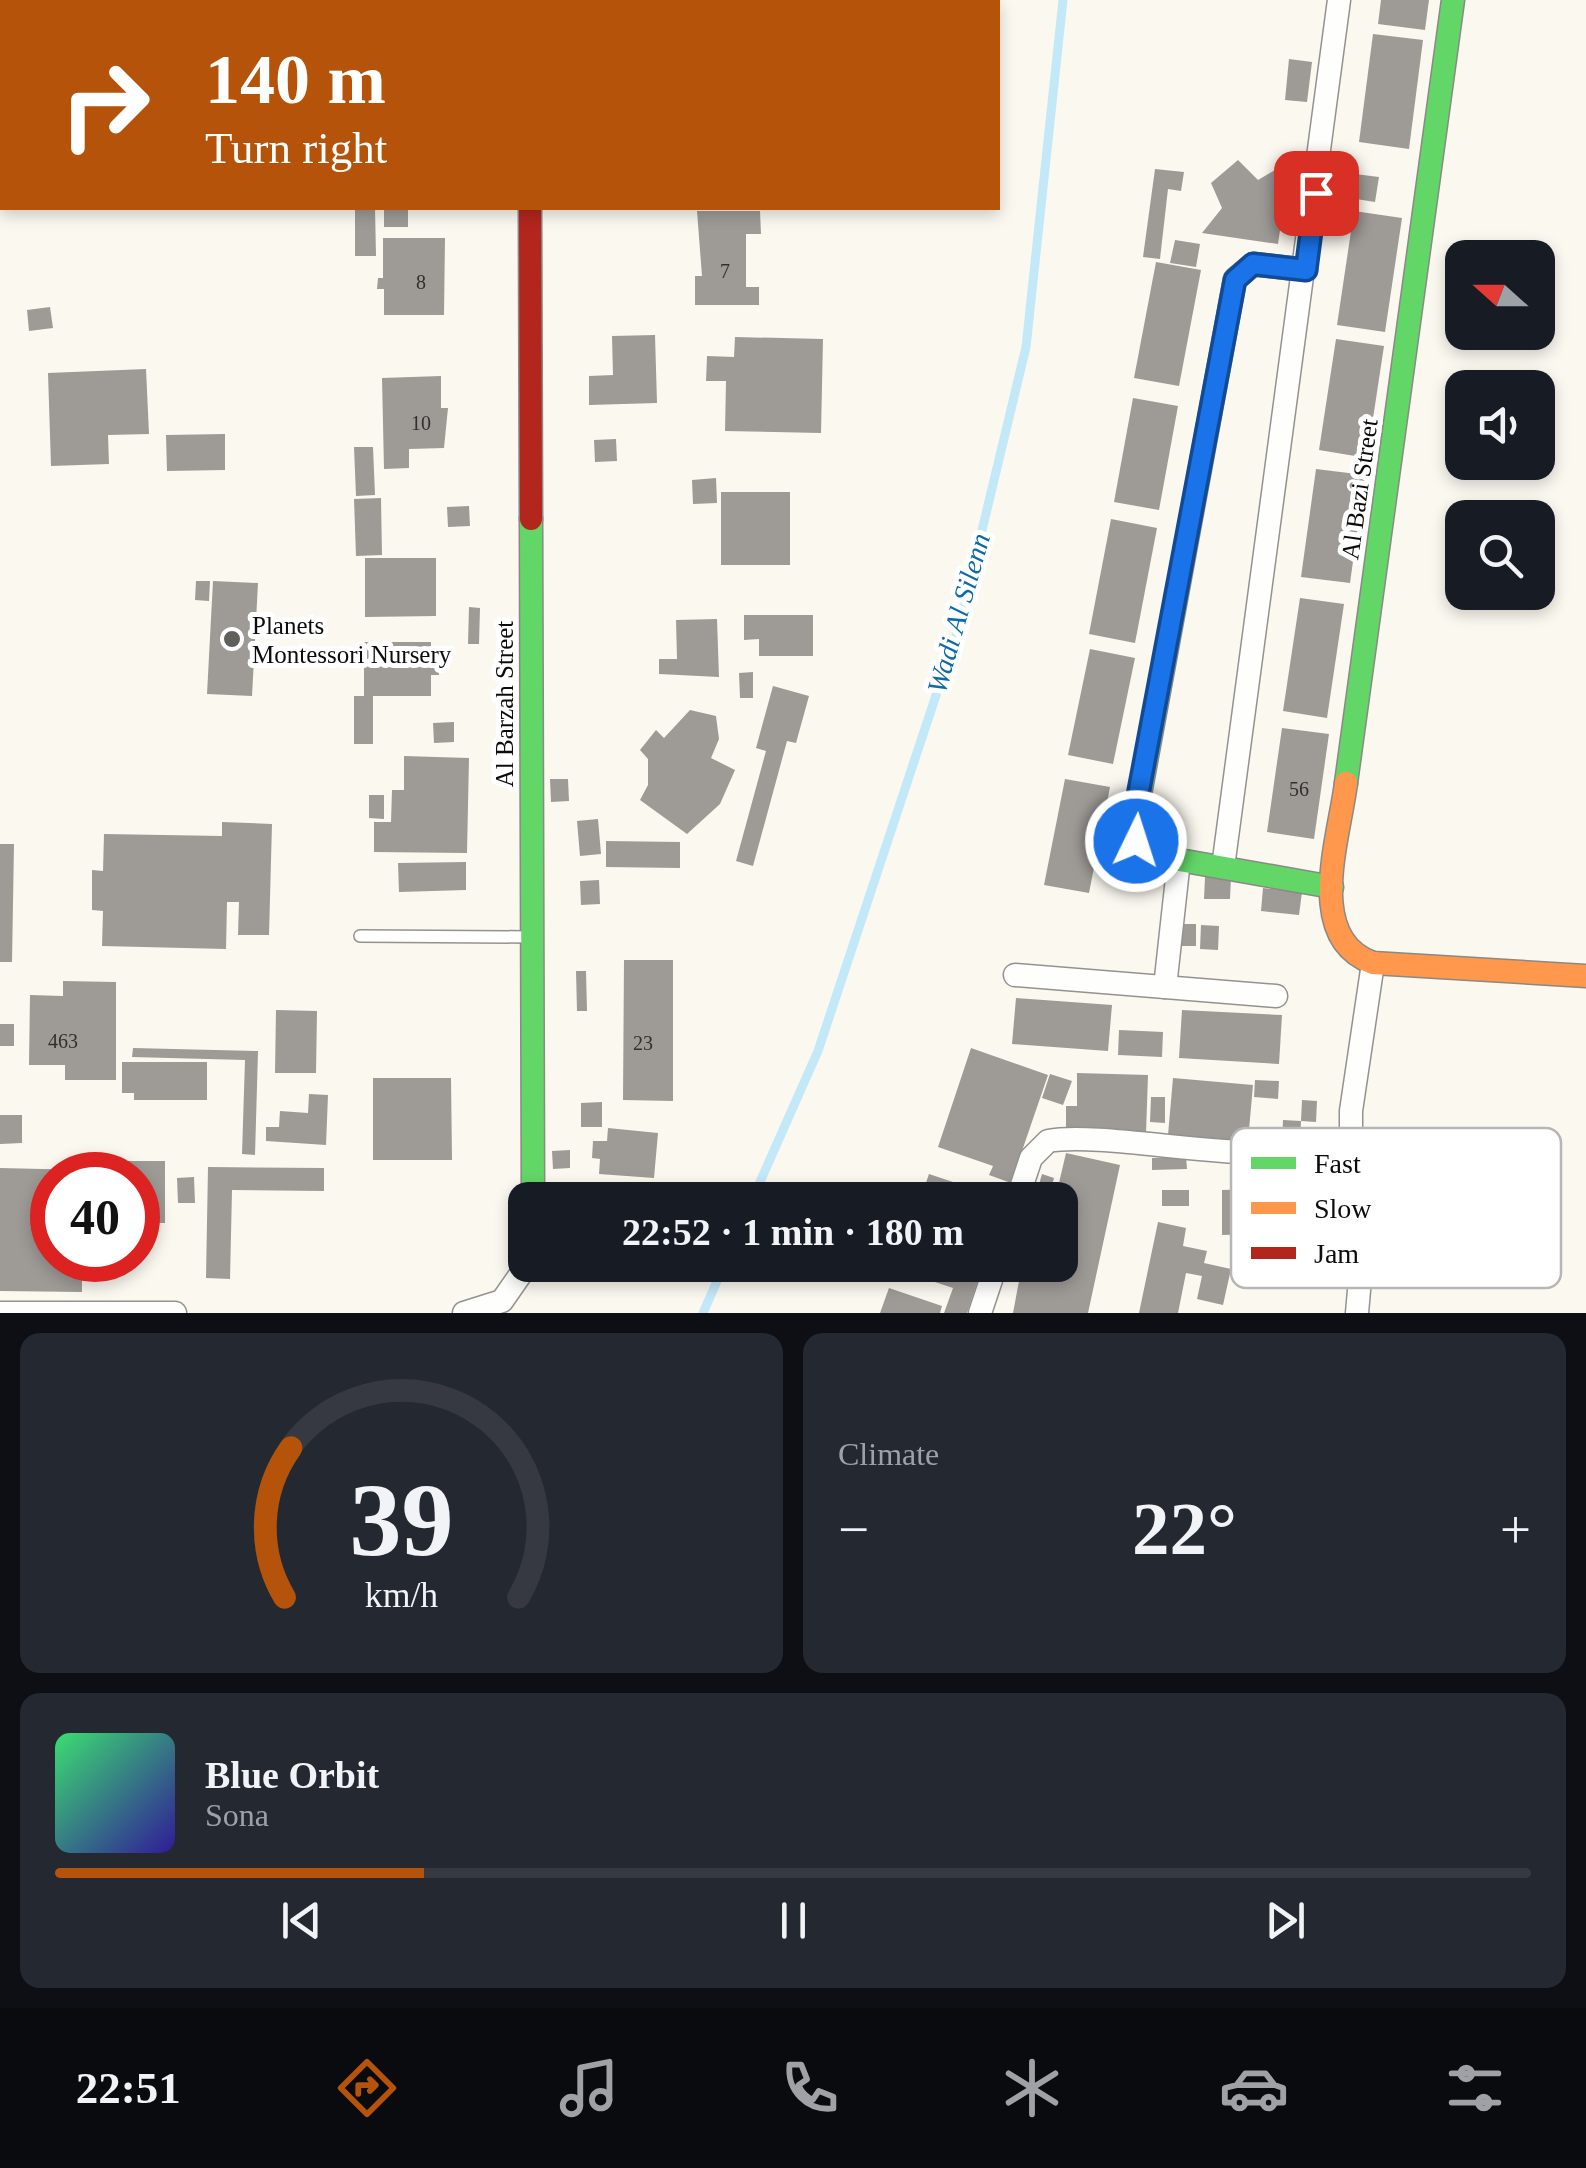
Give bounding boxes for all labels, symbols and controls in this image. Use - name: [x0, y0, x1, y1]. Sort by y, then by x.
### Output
- icon: right: [40, 40, 170, 170]
- text: 140 m: [205, 41, 386, 118]
- text: Turn right: [205, 123, 387, 173]
- pin: [1274, 151, 1359, 236]
- icon: arrive: [1289, 166, 1344, 221]
- north arrow: [1445, 240, 1555, 350]
- map controls: [1445, 240, 1555, 610]
- house number: 7: [720, 260, 730, 282]
- house number: 8: [416, 271, 426, 293]
- button: sound: [1445, 370, 1555, 480]
- house number: 10: [411, 412, 431, 434]
- street label: Al Bazi Street: [1336, 417, 1383, 561]
- button: search: [1445, 500, 1555, 610]
- water label: Wadi Al Silenn: [921, 530, 996, 697]
- place label: Planets Montessori Nursery: [252, 612, 452, 668]
- street label: Al Barzah Street: [491, 621, 518, 787]
- marker: Planets Montessori Nursery: [221, 628, 243, 650]
- house number: 56: [1289, 778, 1309, 800]
- position arrow: [1084, 789, 1188, 893]
- house number: 463: [48, 1030, 78, 1052]
- house number: 23: [633, 1032, 653, 1054]
- legend: [1231, 1128, 1561, 1288]
- text: Fast: [1314, 1148, 1361, 1179]
- speed limit sign: 40: [30, 1152, 160, 1282]
- text: Slow: [1314, 1193, 1372, 1224]
- text: 22:52 · 1 min · 180 m: [622, 1211, 964, 1253]
- text: Jam: [1314, 1238, 1359, 1269]
- text: Climate: [838, 1436, 939, 1472]
- text: 39: [350, 1462, 454, 1577]
- text: 22°: [1132, 1487, 1237, 1570]
- text: −: [838, 1499, 869, 1560]
- text: +: [1500, 1499, 1531, 1560]
- text: km/h: [365, 1575, 438, 1615]
- text: Blue Orbit: [205, 1754, 379, 1796]
- text: Sona: [205, 1797, 269, 1833]
- icon: previous: [274, 1893, 329, 1948]
- icon: pause: [766, 1893, 821, 1948]
- icon: next: [1258, 1893, 1313, 1948]
- icon: directions: [332, 2053, 402, 2123]
- icon: music: [554, 2053, 624, 2123]
- icon: phone: [775, 2053, 845, 2123]
- icon: climate: [997, 2053, 1067, 2123]
- icon: car: [1219, 2053, 1289, 2123]
- icon: filters: [1440, 2053, 1510, 2123]
- text: 22:51: [76, 2063, 181, 2113]

